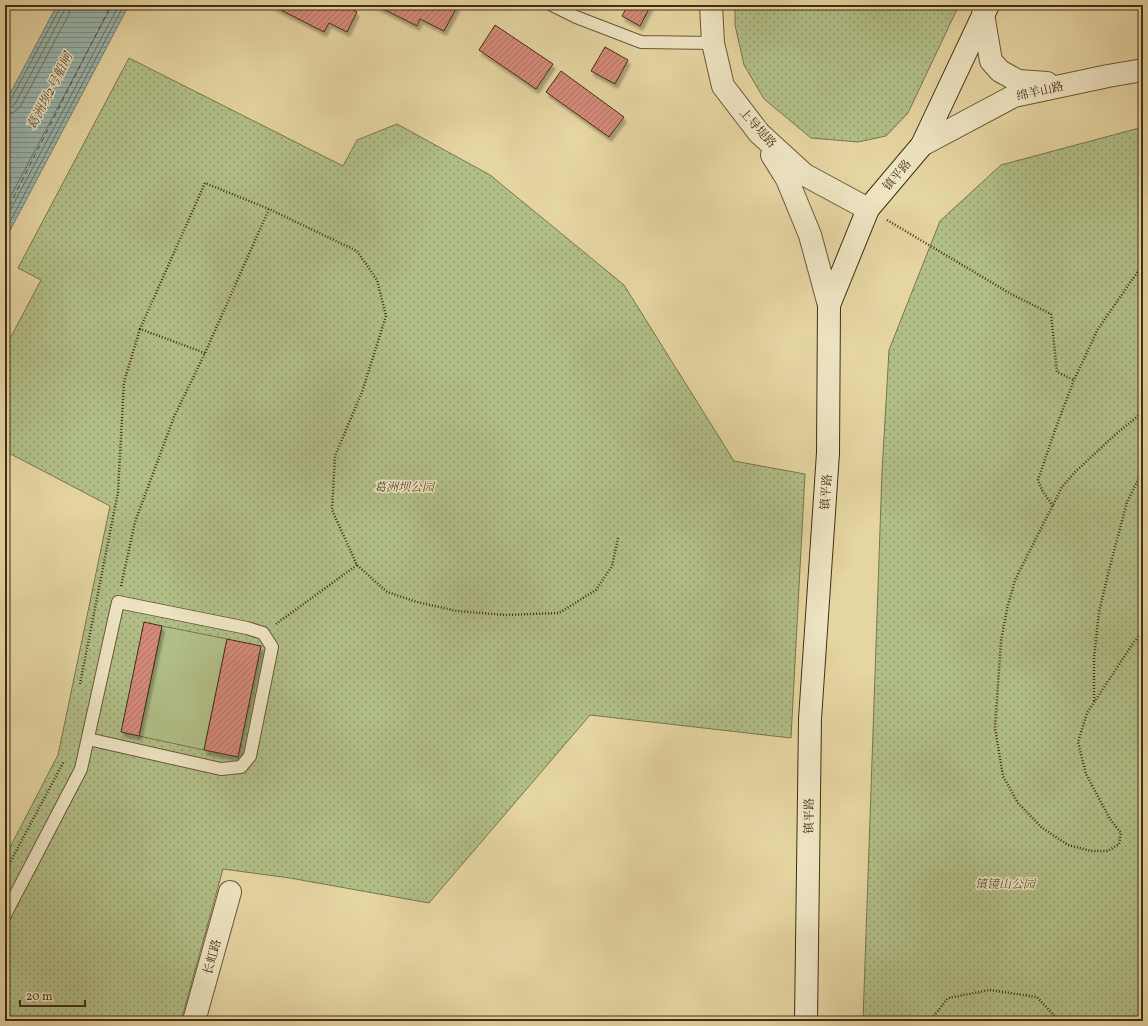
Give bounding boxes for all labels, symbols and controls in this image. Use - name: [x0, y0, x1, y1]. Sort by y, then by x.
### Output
- water label: 葛洲坝2号船闸: [24, 48, 79, 134]
- street label: 绵羊山路: [1015, 79, 1065, 105]
- street label: 上导堤路: [735, 105, 779, 152]
- street label: 镇平路: [880, 157, 915, 195]
- street label: 镇平路: [818, 474, 836, 511]
- park label: 葛洲坝公园: [374, 480, 436, 496]
- street label: 镇平路: [802, 798, 818, 834]
- park label: 镇镜山公园: [975, 877, 1037, 893]
- street label: 长虹路: [200, 938, 226, 977]
- scale bar: [20, 982, 85, 1008]
- text: 20 m: [26, 989, 53, 1005]

